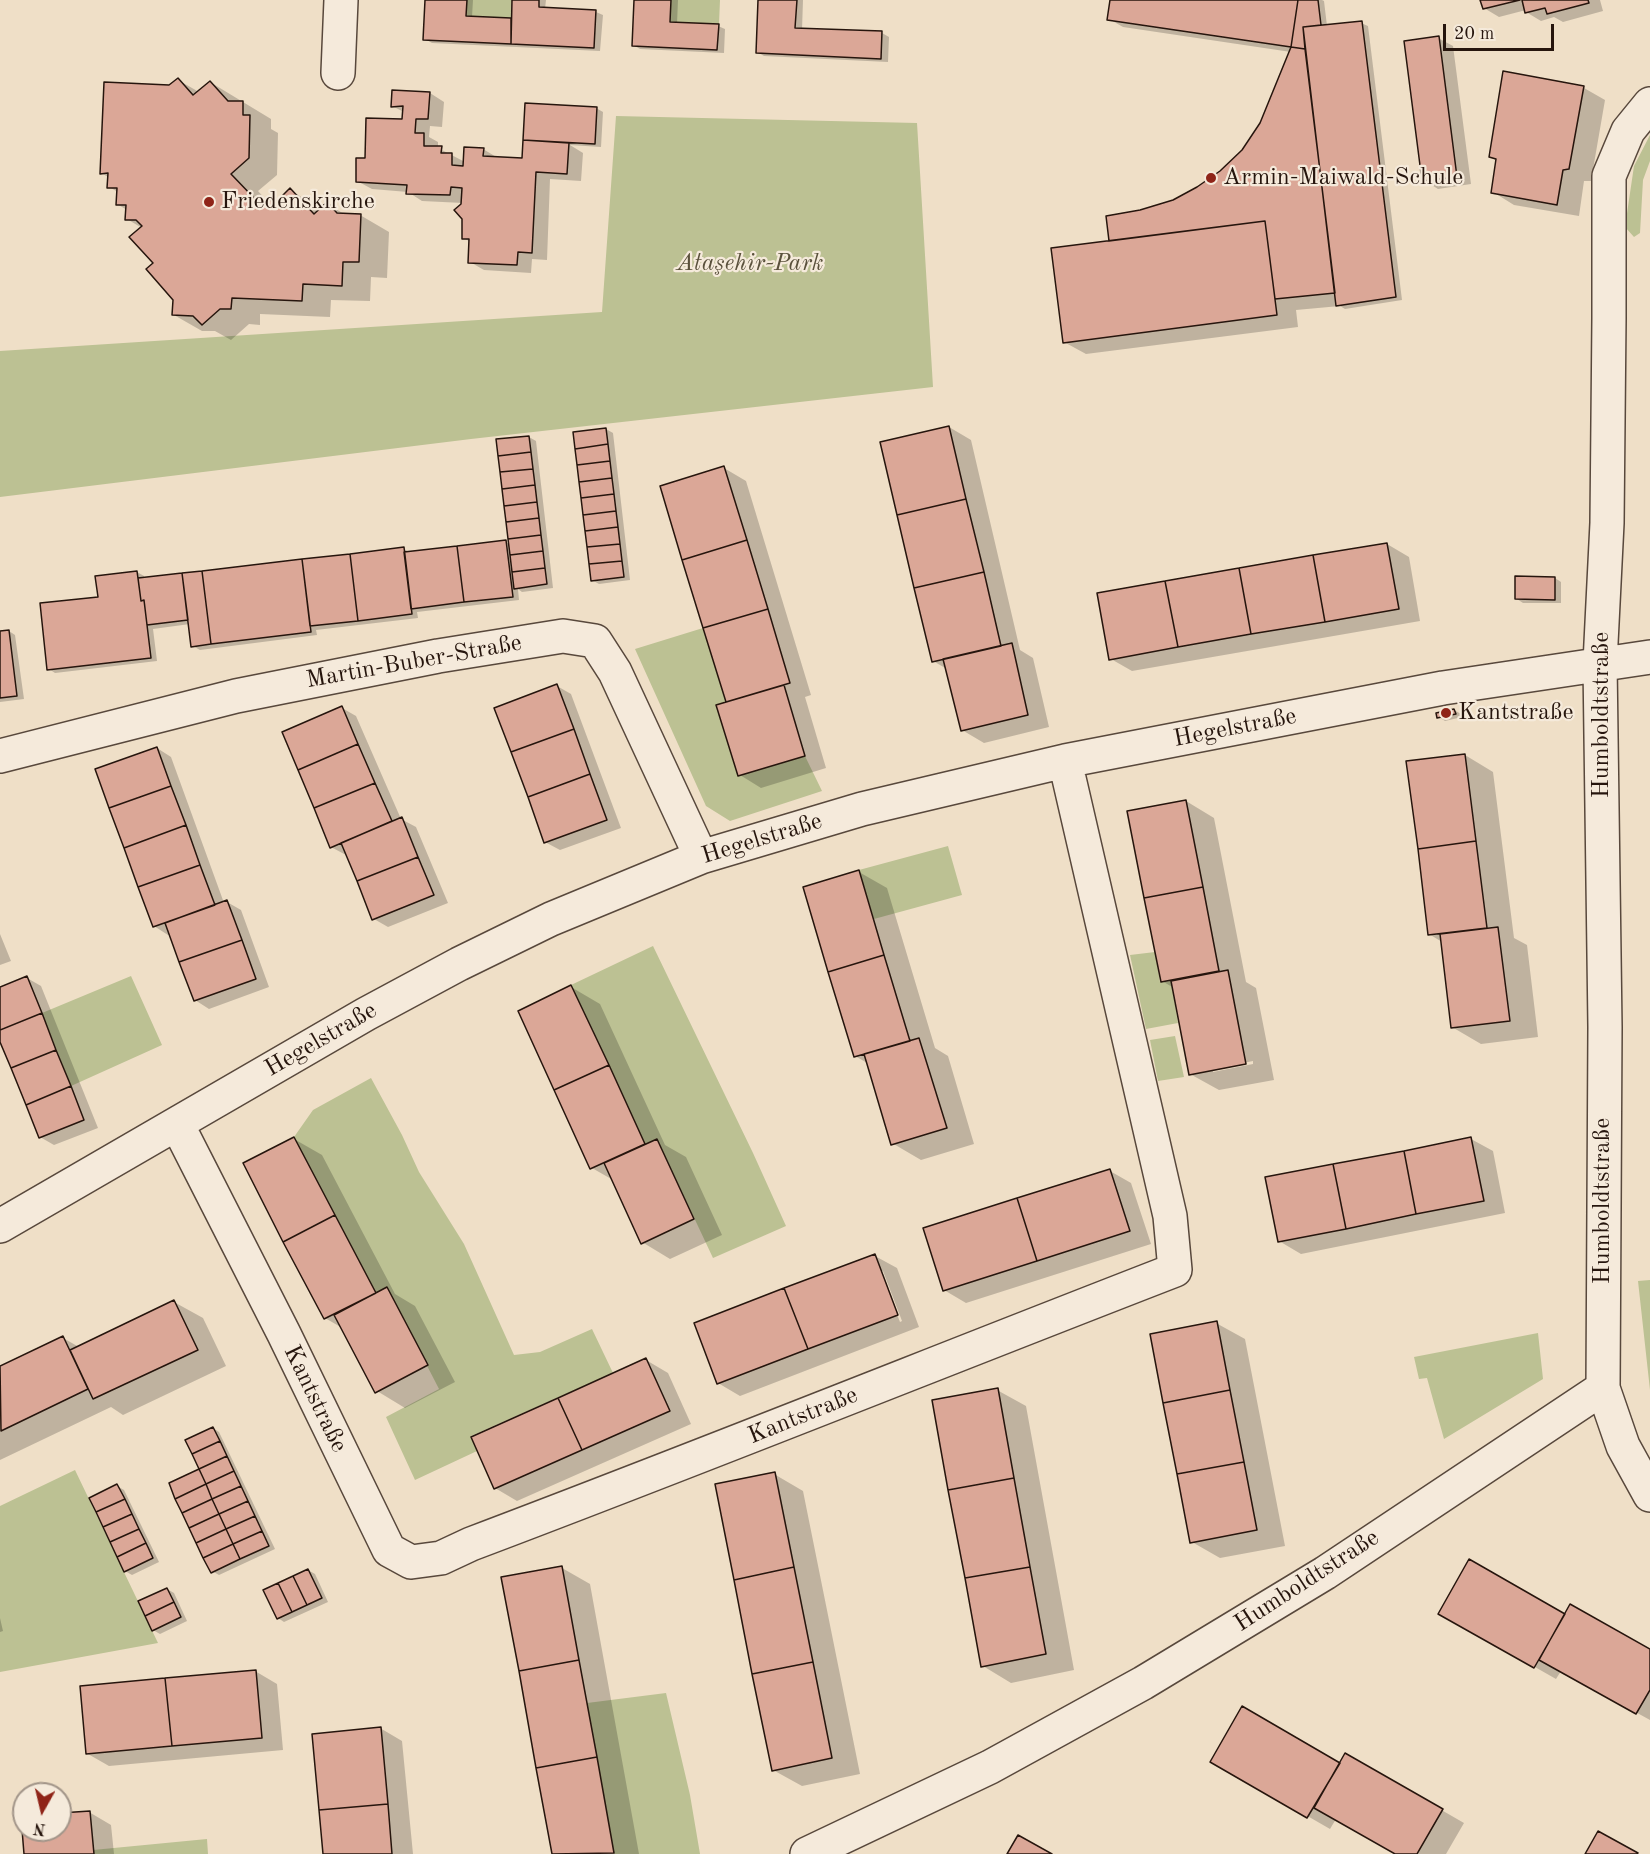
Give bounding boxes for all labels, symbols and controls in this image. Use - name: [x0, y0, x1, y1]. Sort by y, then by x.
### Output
- scale bar: [1446, 12, 1557, 50]
- text: 20 m: [1454, 25, 1494, 43]
- place label: Armin-Maiwald-Schule: [1223, 164, 1463, 192]
- marker: Armin-Maiwald-Schule: [1204, 171, 1218, 185]
- place label: Friedenskirche: [221, 188, 375, 216]
- marker: Friedenskirche: [202, 195, 216, 209]
- park label: Ataşehir-Park: [676, 250, 824, 278]
- street label: Martin-Buber-Straße: [304, 629, 524, 695]
- street label: Humboldtstraße: [1588, 632, 1616, 798]
- place label: Kantstraße: [1458, 699, 1574, 727]
- street label: Hegelstraße: [1171, 702, 1299, 754]
- marker: Kantstraße: [1439, 706, 1453, 720]
- street label: Hegelstraße: [698, 807, 826, 871]
- street label: Hegelstraße: [260, 996, 382, 1084]
- street label: Humboldtstraße: [1589, 1118, 1617, 1284]
- street label: Kantstraße: [277, 1341, 353, 1457]
- street label: Kantstraße: [744, 1381, 862, 1451]
- street label: Humboldtstraße: [1229, 1524, 1385, 1638]
- north arrow: [12, 1782, 72, 1842]
- text: N: [33, 1819, 47, 1837]

